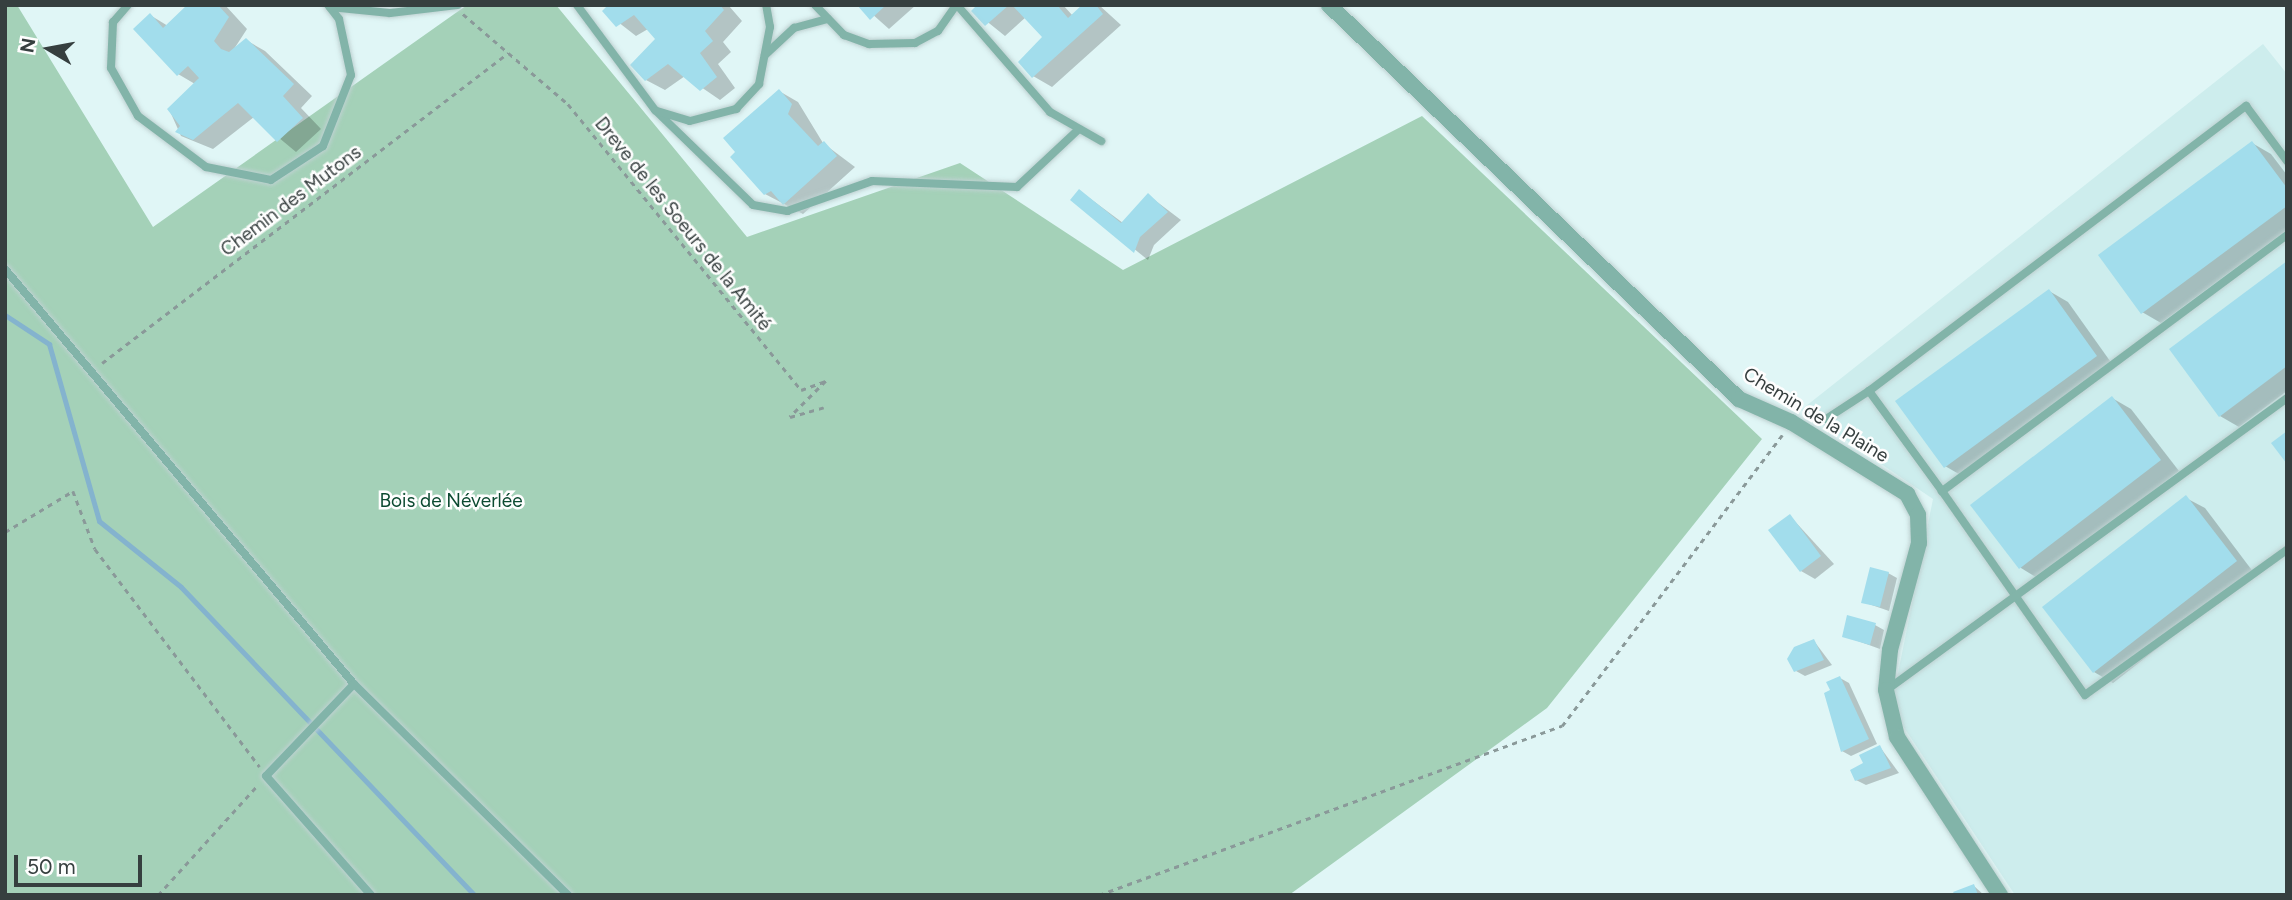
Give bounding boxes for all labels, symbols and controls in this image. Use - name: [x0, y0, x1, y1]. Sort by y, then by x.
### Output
- north arrow: [14, 14, 84, 84]
- text: N: [15, 36, 40, 54]
- street label: Dreve de les Soeurs de la Amité: [590, 113, 776, 335]
- street label: Chemin des Mutons: [216, 141, 366, 261]
- street label: Chemin de la Plaine: [1739, 363, 1893, 467]
- park label: Bois de Néverlée: [379, 490, 523, 512]
- scale bar: [18, 841, 145, 885]
- text: 50 m: [27, 854, 76, 879]

